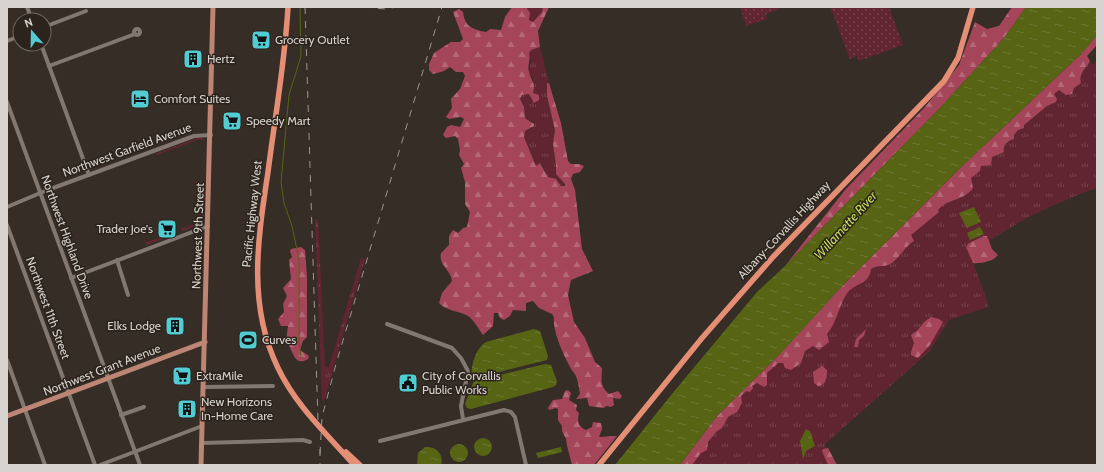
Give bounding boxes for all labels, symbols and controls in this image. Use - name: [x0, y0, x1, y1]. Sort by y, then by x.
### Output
- north arrow: [12, 12, 52, 52]
- text: N: [23, 15, 35, 31]
- supermarket icon: Grocery Outlet: [250, 29, 272, 51]
- place label: Grocery Outlet: [275, 32, 350, 47]
- building icon: Hertz: [182, 48, 204, 70]
- place label: Hertz: [207, 51, 235, 66]
- hotel icon: Comfort Suites: [129, 88, 151, 110]
- place label: Comfort Suites: [154, 91, 230, 106]
- supermarket icon: Speedy Mart: [221, 110, 243, 132]
- place label: Speedy Mart: [246, 113, 311, 128]
- street label: Northwest Garfield Avenue: [60, 119, 193, 180]
- street label: Pacific Highway West: [238, 160, 265, 268]
- street label: Northwest Highland Drive: [38, 173, 97, 301]
- street label: Albany-Corvallis Highway: [734, 177, 833, 282]
- street label: Northwest 9th Street: [188, 182, 207, 289]
- water label: Willamette River: [810, 187, 880, 262]
- supermarket icon: Trader Joe's: [156, 218, 178, 240]
- place label: Trader Joe's: [97, 221, 153, 236]
- street label: Northwest 11th Street: [23, 255, 74, 361]
- building icon: Elks Lodge: [164, 315, 186, 337]
- place label: Elks Lodge: [107, 318, 161, 333]
- sports icon: Curves: [237, 329, 259, 351]
- place label: Curves: [262, 332, 296, 347]
- street label: Northwest Grant Avenue: [41, 340, 163, 399]
- supermarket icon: ExtraMile: [171, 365, 193, 387]
- place label: ExtraMile: [196, 368, 243, 383]
- place label: City of Corvallis Public Works: [422, 368, 501, 397]
- public building icon: City of Corvallis Public Works: [397, 372, 419, 394]
- place label: New Horizons In-Home Care: [201, 394, 273, 423]
- building icon: New Horizons In-Home Care: [176, 398, 198, 420]

